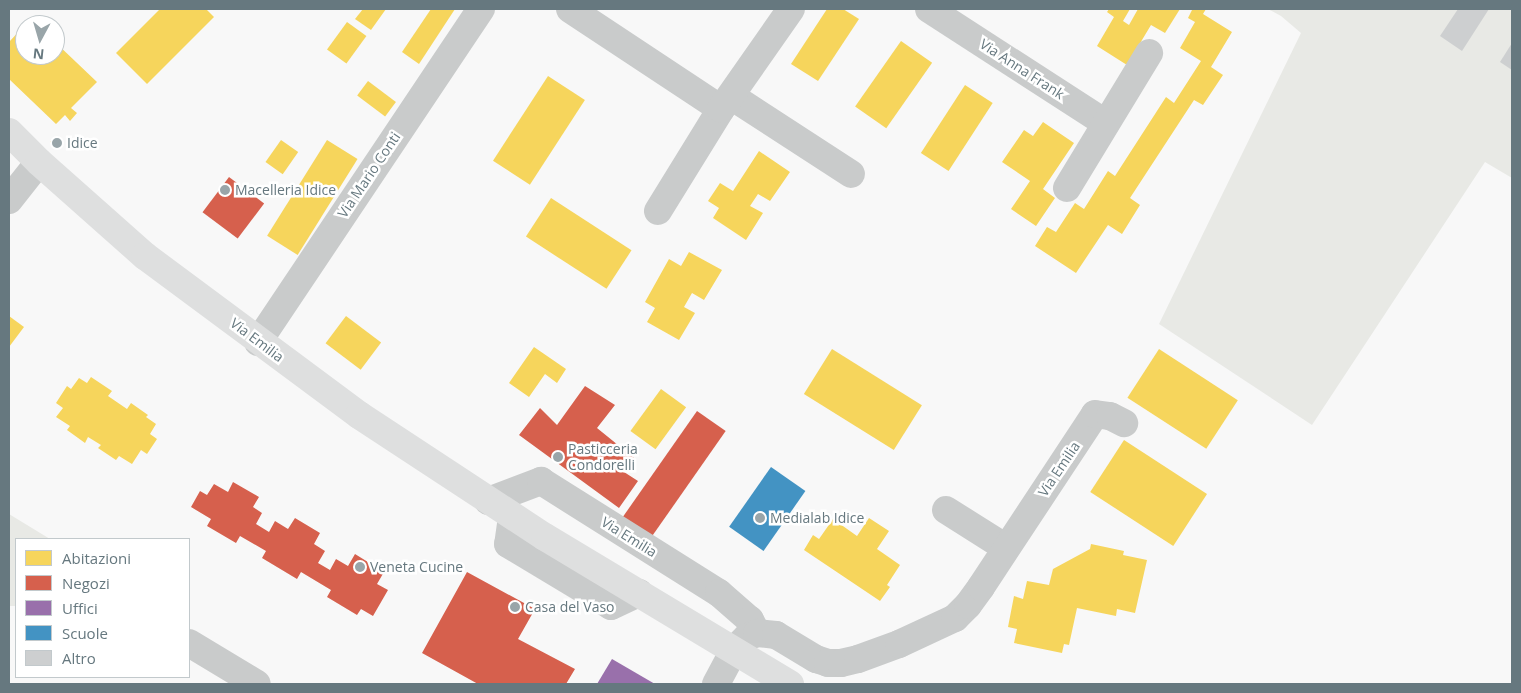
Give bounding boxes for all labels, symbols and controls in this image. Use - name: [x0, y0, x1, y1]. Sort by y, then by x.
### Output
- north arrow: [15, 15, 65, 65]
- street label: Via Anna Frank: [977, 35, 1067, 103]
- text: N: [32, 44, 45, 64]
- street label: Via Mario Conti: [334, 129, 404, 221]
- place label: Idice: [67, 135, 98, 151]
- marker: Idice: [51, 137, 63, 149]
- place label: Macelleria Idice: [235, 182, 336, 198]
- marker: Macelleria Idice: [219, 184, 231, 196]
- street label: Via Emilia: [227, 315, 287, 365]
- street label: Via Emilia: [1035, 438, 1083, 500]
- place label: Pasticceria Condorelli: [568, 441, 638, 474]
- marker: Pasticceria Condorelli: [552, 451, 564, 463]
- place label: Medialab Idice: [770, 510, 864, 526]
- marker: Medialab Idice: [754, 512, 766, 524]
- street label: Via Emilia: [598, 513, 660, 561]
- legend: [15, 538, 190, 678]
- text: Abitazioni: [62, 548, 131, 568]
- place label: Veneta Cucine: [370, 559, 463, 575]
- marker: Veneta Cucine: [354, 561, 366, 573]
- text: Negozi: [62, 573, 110, 593]
- text: Uffici: [62, 598, 98, 618]
- place label: Casa del Vaso: [525, 599, 615, 615]
- marker: Casa del Vaso: [509, 601, 521, 613]
- text: Scuole: [62, 623, 108, 643]
- text: Altro: [62, 648, 96, 668]

